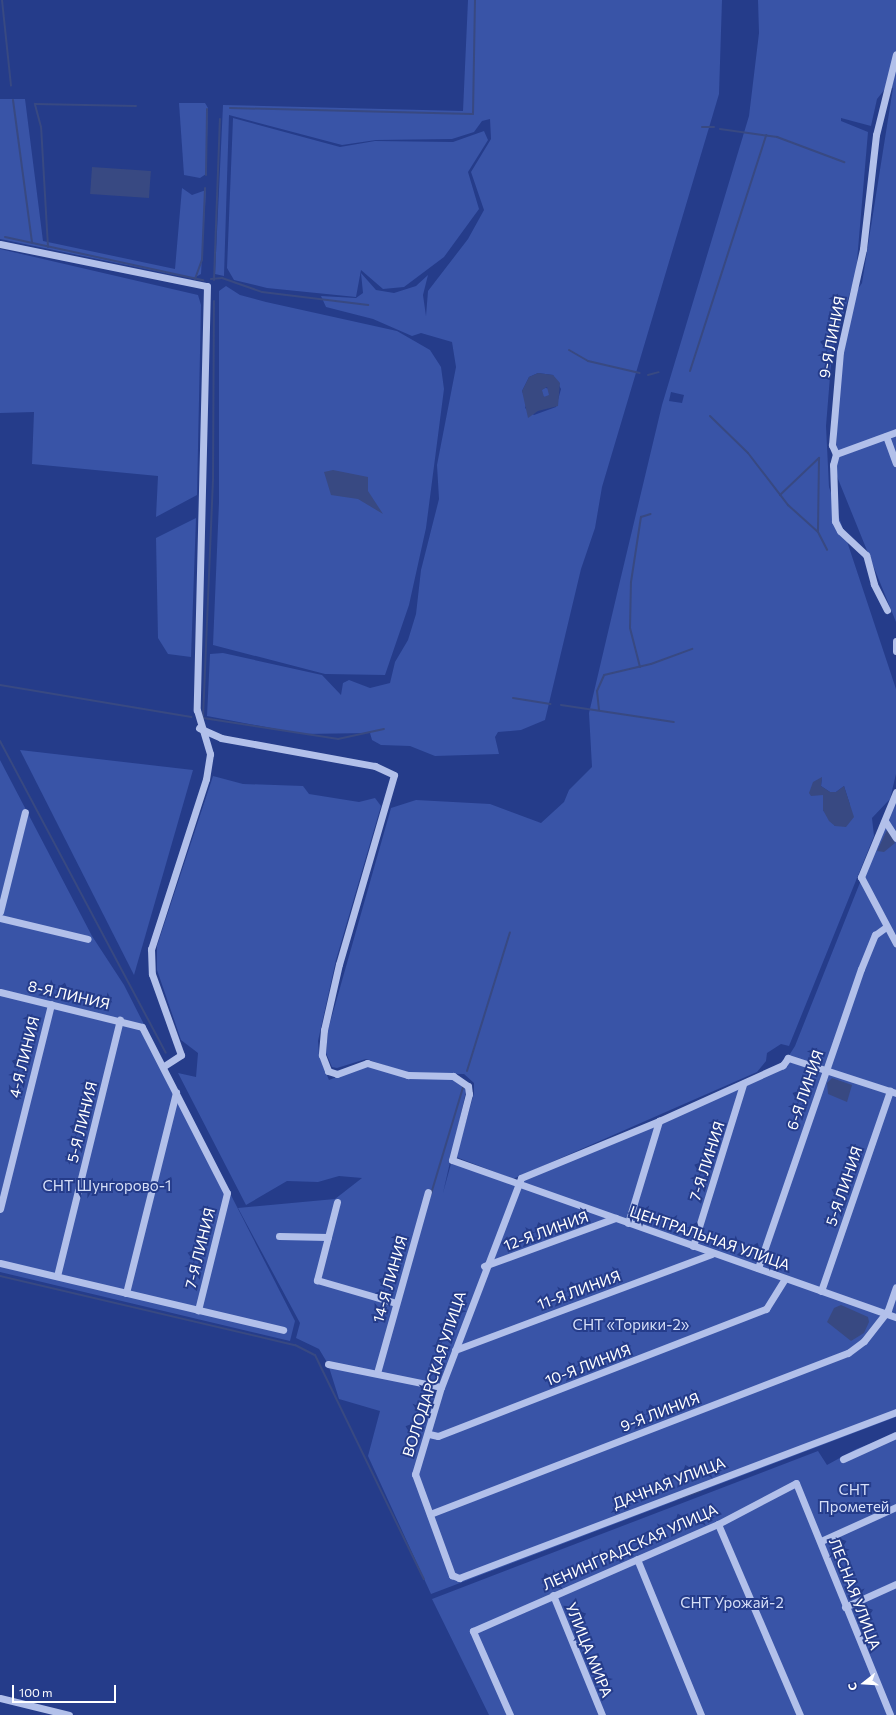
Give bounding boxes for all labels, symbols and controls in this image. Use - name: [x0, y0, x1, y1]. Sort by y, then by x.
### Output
- street label: 9-Я ЛИНИЯ: [815, 294, 849, 380]
- street label: 8-Я ЛИНИЯ: [26, 977, 112, 1013]
- street label: 4-Я ЛИНИЯ: [5, 1014, 43, 1100]
- street label: 6-Я ЛИНИЯ: [783, 1048, 827, 1132]
- street label: 5-Я ЛИНИЯ: [63, 1080, 101, 1164]
- street label: 7-Я ЛИНИЯ: [686, 1119, 728, 1203]
- street label: 5-Я ЛИНИЯ: [822, 1144, 866, 1228]
- park label: СНТ Шунгорово-1: [43, 1177, 171, 1195]
- street label: ЦЕНТРАЛЬНАЯ УЛИЦА: [627, 1202, 793, 1274]
- street label: 7-Я ЛИНИЯ: [181, 1206, 219, 1290]
- street label: 12-Я ЛИНИЯ: [501, 1207, 591, 1255]
- street label: 14-Я ЛИНИЯ: [369, 1233, 411, 1325]
- street label: 11-Я ЛИНИЯ: [535, 1267, 623, 1313]
- street label: ВОЛОДАРСКАЯ УЛИЦА: [399, 1289, 469, 1459]
- park label: СНТ «Торики-2»: [573, 1316, 689, 1334]
- street label: 10-Я ЛИНИЯ: [542, 1340, 634, 1390]
- street label: 9-Я ЛИНИЯ: [618, 1389, 702, 1435]
- street label: ДАЧНАЯ УЛИЦА: [610, 1453, 728, 1513]
- park label: СНТ Прометей: [819, 1480, 889, 1515]
- street label: ЛЕНИНГРАДСКАЯ УЛИЦА: [540, 1500, 720, 1594]
- street label: ЛЕСНАЯ УЛИЦА: [825, 1536, 885, 1652]
- park label: СНТ Урожай-2: [680, 1594, 784, 1612]
- street label: УЛИЦА МИРА: [562, 1600, 616, 1700]
- north arrow: [844, 1663, 884, 1703]
- scale bar: [14, 1677, 118, 1703]
- text: С: [845, 1681, 859, 1692]
- text: 100 m: [19, 1685, 53, 1699]

